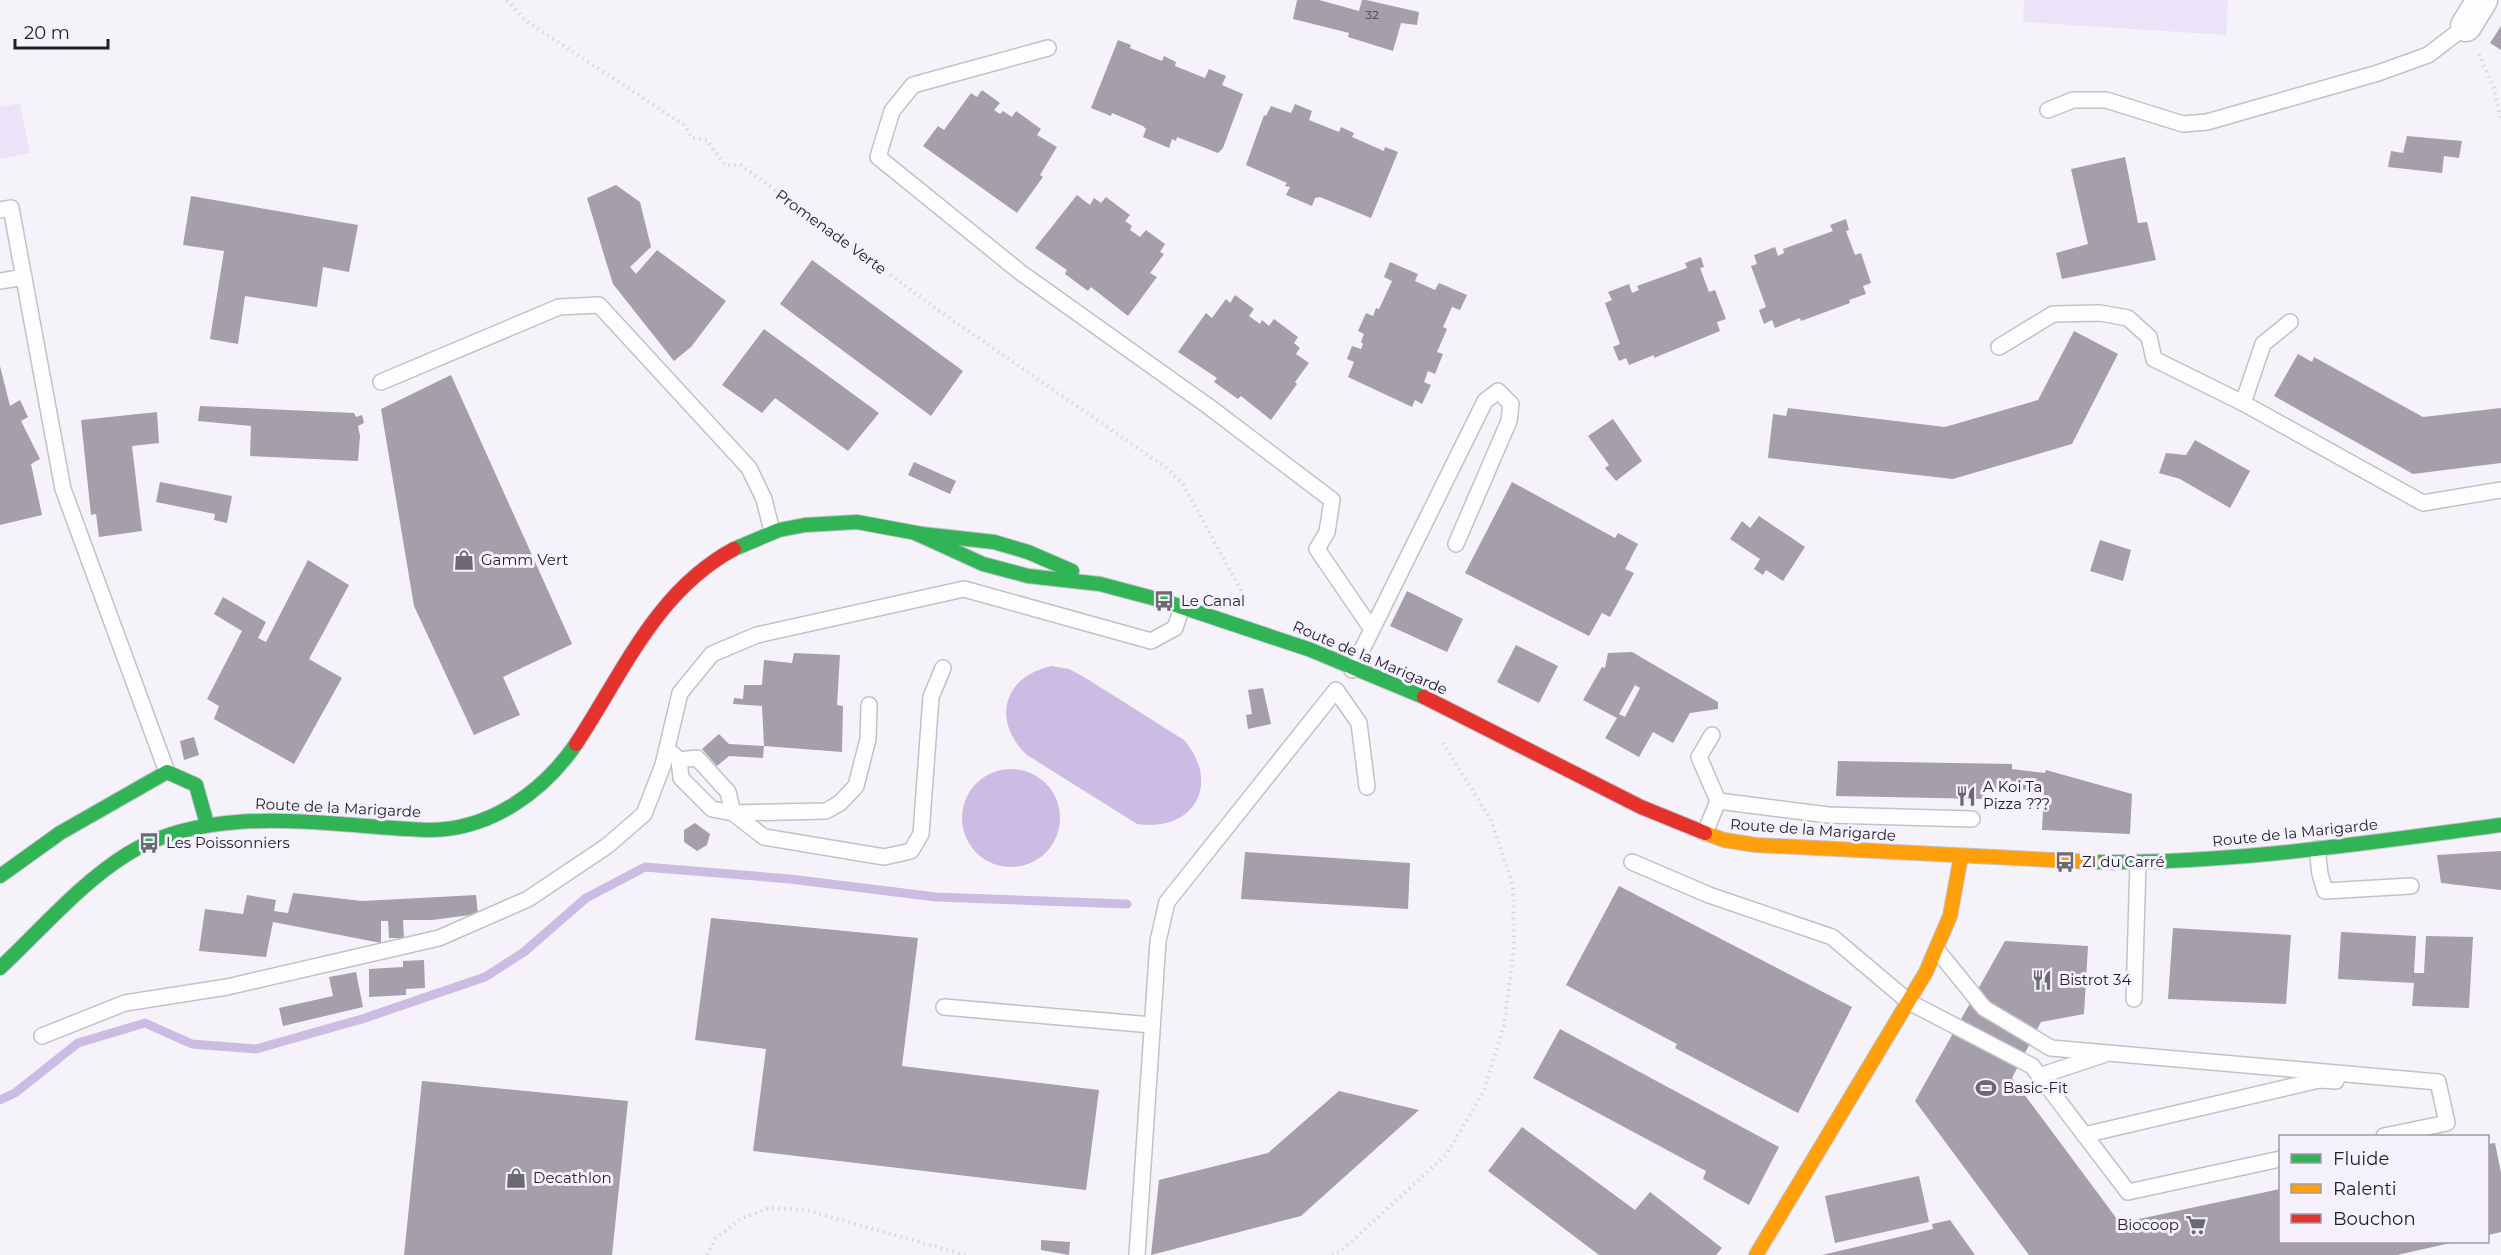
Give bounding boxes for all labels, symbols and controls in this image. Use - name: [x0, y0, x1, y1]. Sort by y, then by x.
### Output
- house number: 32: [1365, 7, 1379, 22]
- scale bar: [15, 12, 108, 50]
- text: 20 m: [24, 22, 70, 44]
- street label: Promenade Verte: [772, 185, 891, 278]
- shop icon: Gamm Vert: [452, 548, 476, 572]
- place label: Gamm Vert: [481, 550, 568, 569]
- bus stop icon: Le Canal: [1152, 589, 1176, 613]
- place label: Le Canal: [1181, 591, 1245, 610]
- street label: Route de la Marigarde: [1290, 616, 1450, 699]
- place label: A Koi Ta Pizza ???: [1983, 777, 2050, 813]
- restaurant icon: A Koi Ta Pizza ???: [1954, 784, 1978, 808]
- street label: Route de la Marigarde: [254, 794, 422, 821]
- street label: Route de la Marigarde: [1729, 814, 1897, 845]
- street label: Route de la Marigarde: [2211, 814, 2379, 851]
- bus stop icon: Les Poissonniers: [137, 831, 161, 855]
- place label: Les Poissonniers: [166, 833, 290, 852]
- bus stop icon: ZI du Carré: [2053, 850, 2077, 874]
- place label: ZI du Carré: [2082, 852, 2165, 871]
- restaurant icon: Bistrot 34: [2030, 968, 2054, 992]
- place label: Bistrot 34: [2059, 970, 2131, 989]
- sports icon: Basic-Fit: [1974, 1076, 1998, 1100]
- place label: Basic-Fit: [2003, 1078, 2068, 1097]
- legend: [2279, 1135, 2489, 1243]
- text: Fluide: [2333, 1148, 2389, 1170]
- shop icon: Decathlon: [504, 1166, 528, 1190]
- place label: Decathlon: [533, 1168, 612, 1187]
- text: Ralenti: [2333, 1178, 2397, 1200]
- text: Bouchon: [2333, 1208, 2416, 1230]
- supermarket icon: Biocoop: [2184, 1213, 2208, 1237]
- place label: Biocoop: [2117, 1215, 2179, 1234]

